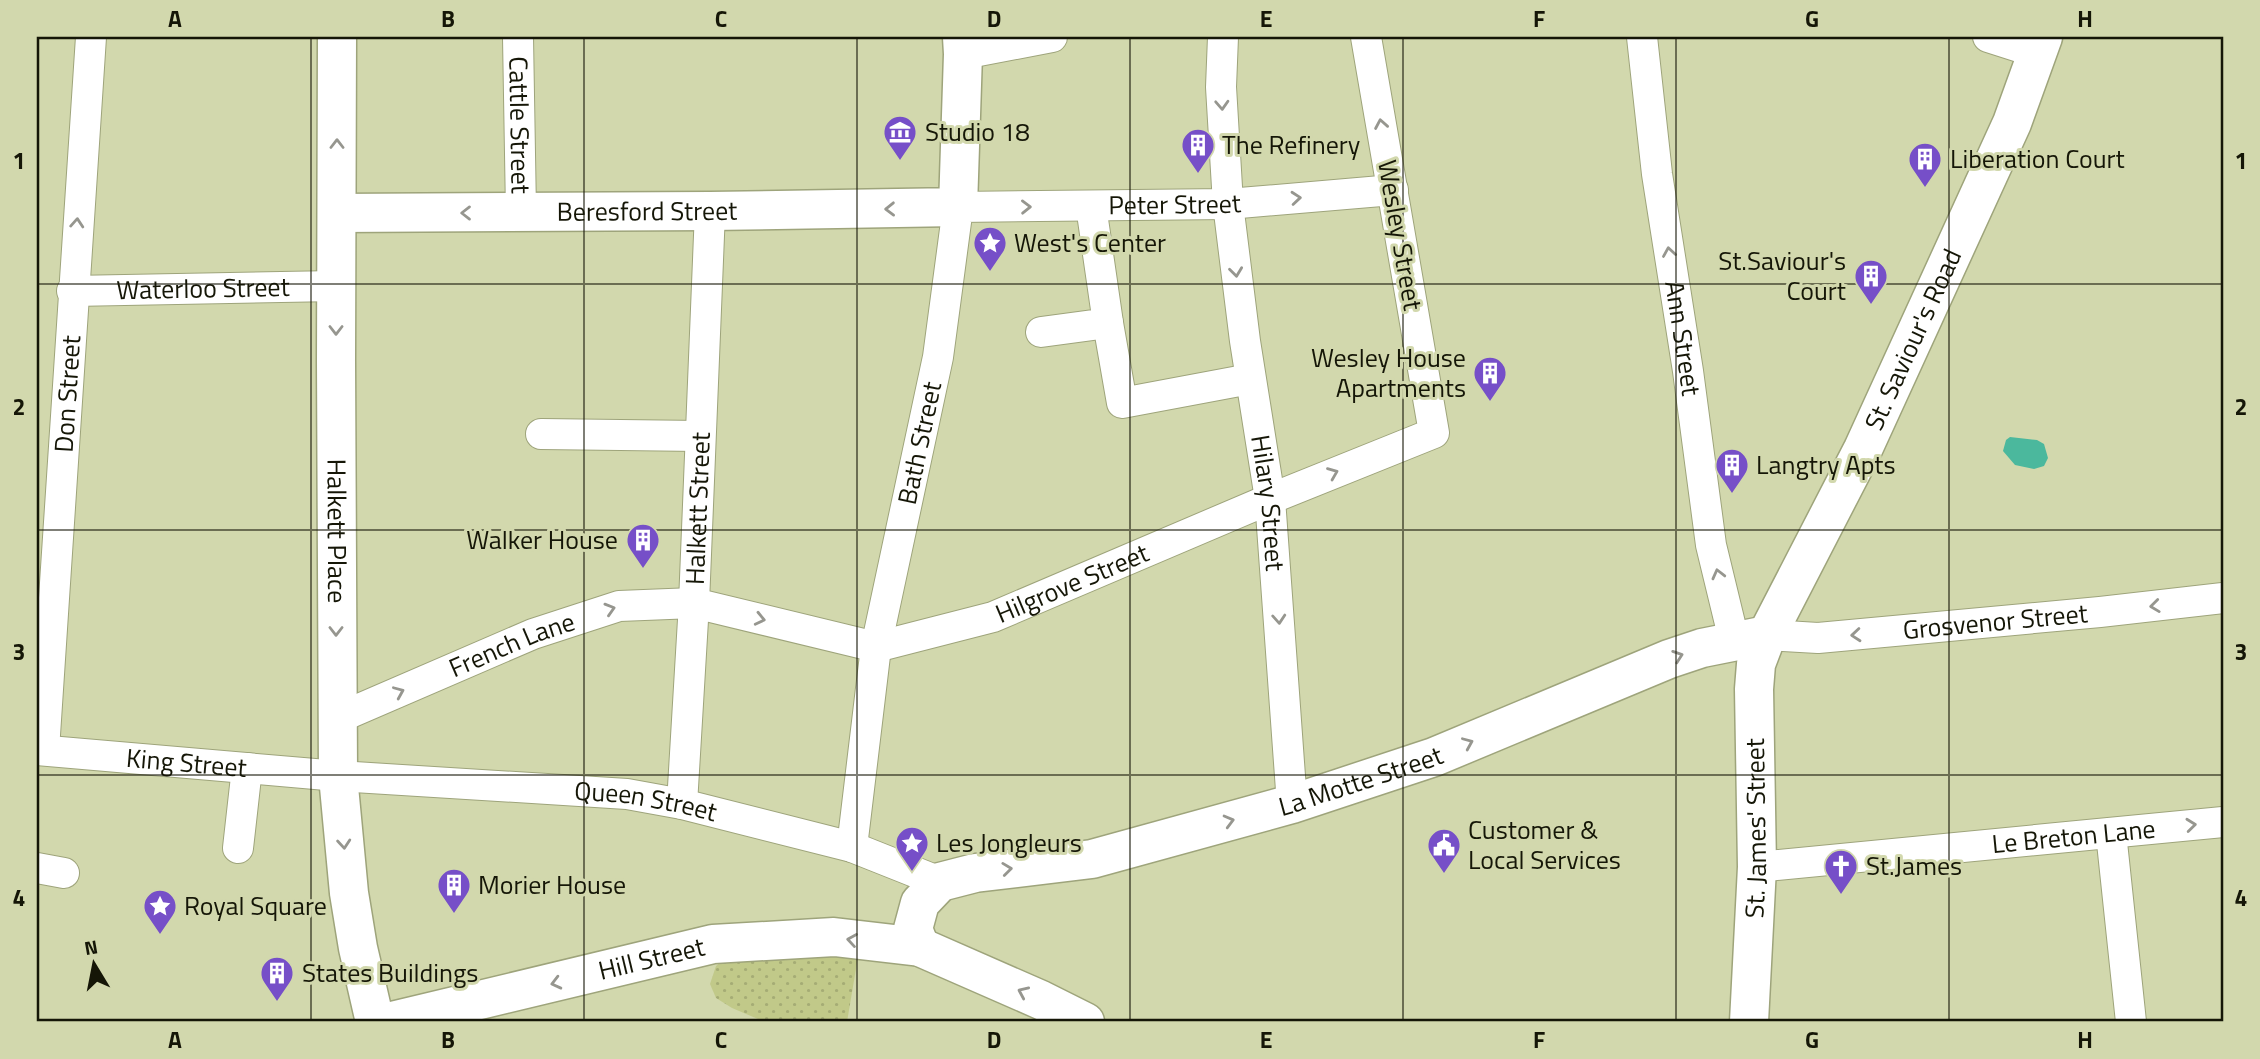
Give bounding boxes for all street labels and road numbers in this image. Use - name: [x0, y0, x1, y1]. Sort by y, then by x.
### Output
- street label: Cattle Street: [499, 56, 541, 194]
- street label: Wesley Street: [1368, 157, 1433, 313]
- street label: Peter Street: [1108, 183, 1242, 224]
- street label: Beresford Street: [557, 191, 738, 231]
- street label: St. Saviour's Road: [1854, 242, 1971, 436]
- street label: Waterloo Street: [116, 267, 290, 309]
- street label: Ann Street: [1655, 278, 1711, 398]
- street label: Don Street: [44, 334, 90, 454]
- street label: Bath Street: [887, 378, 951, 508]
- street label: Halkett Street: [675, 431, 720, 586]
- street label: Hilary Street: [1241, 432, 1295, 572]
- street label: Halkett Place: [317, 459, 357, 603]
- street label: Hilgrove Street: [989, 533, 1155, 633]
- street label: Grosvenor Street: [1901, 593, 2089, 649]
- street label: French Lane: [443, 602, 580, 687]
- street label: La Motte Street: [1274, 735, 1449, 826]
- street label: King Street: [125, 738, 248, 787]
- street label: St. James' Street: [1734, 738, 1776, 919]
- street label: Queen Street: [573, 771, 721, 831]
- street label: Le Breton Lane: [1990, 809, 2157, 863]
- street label: Hill Street: [594, 927, 709, 990]

